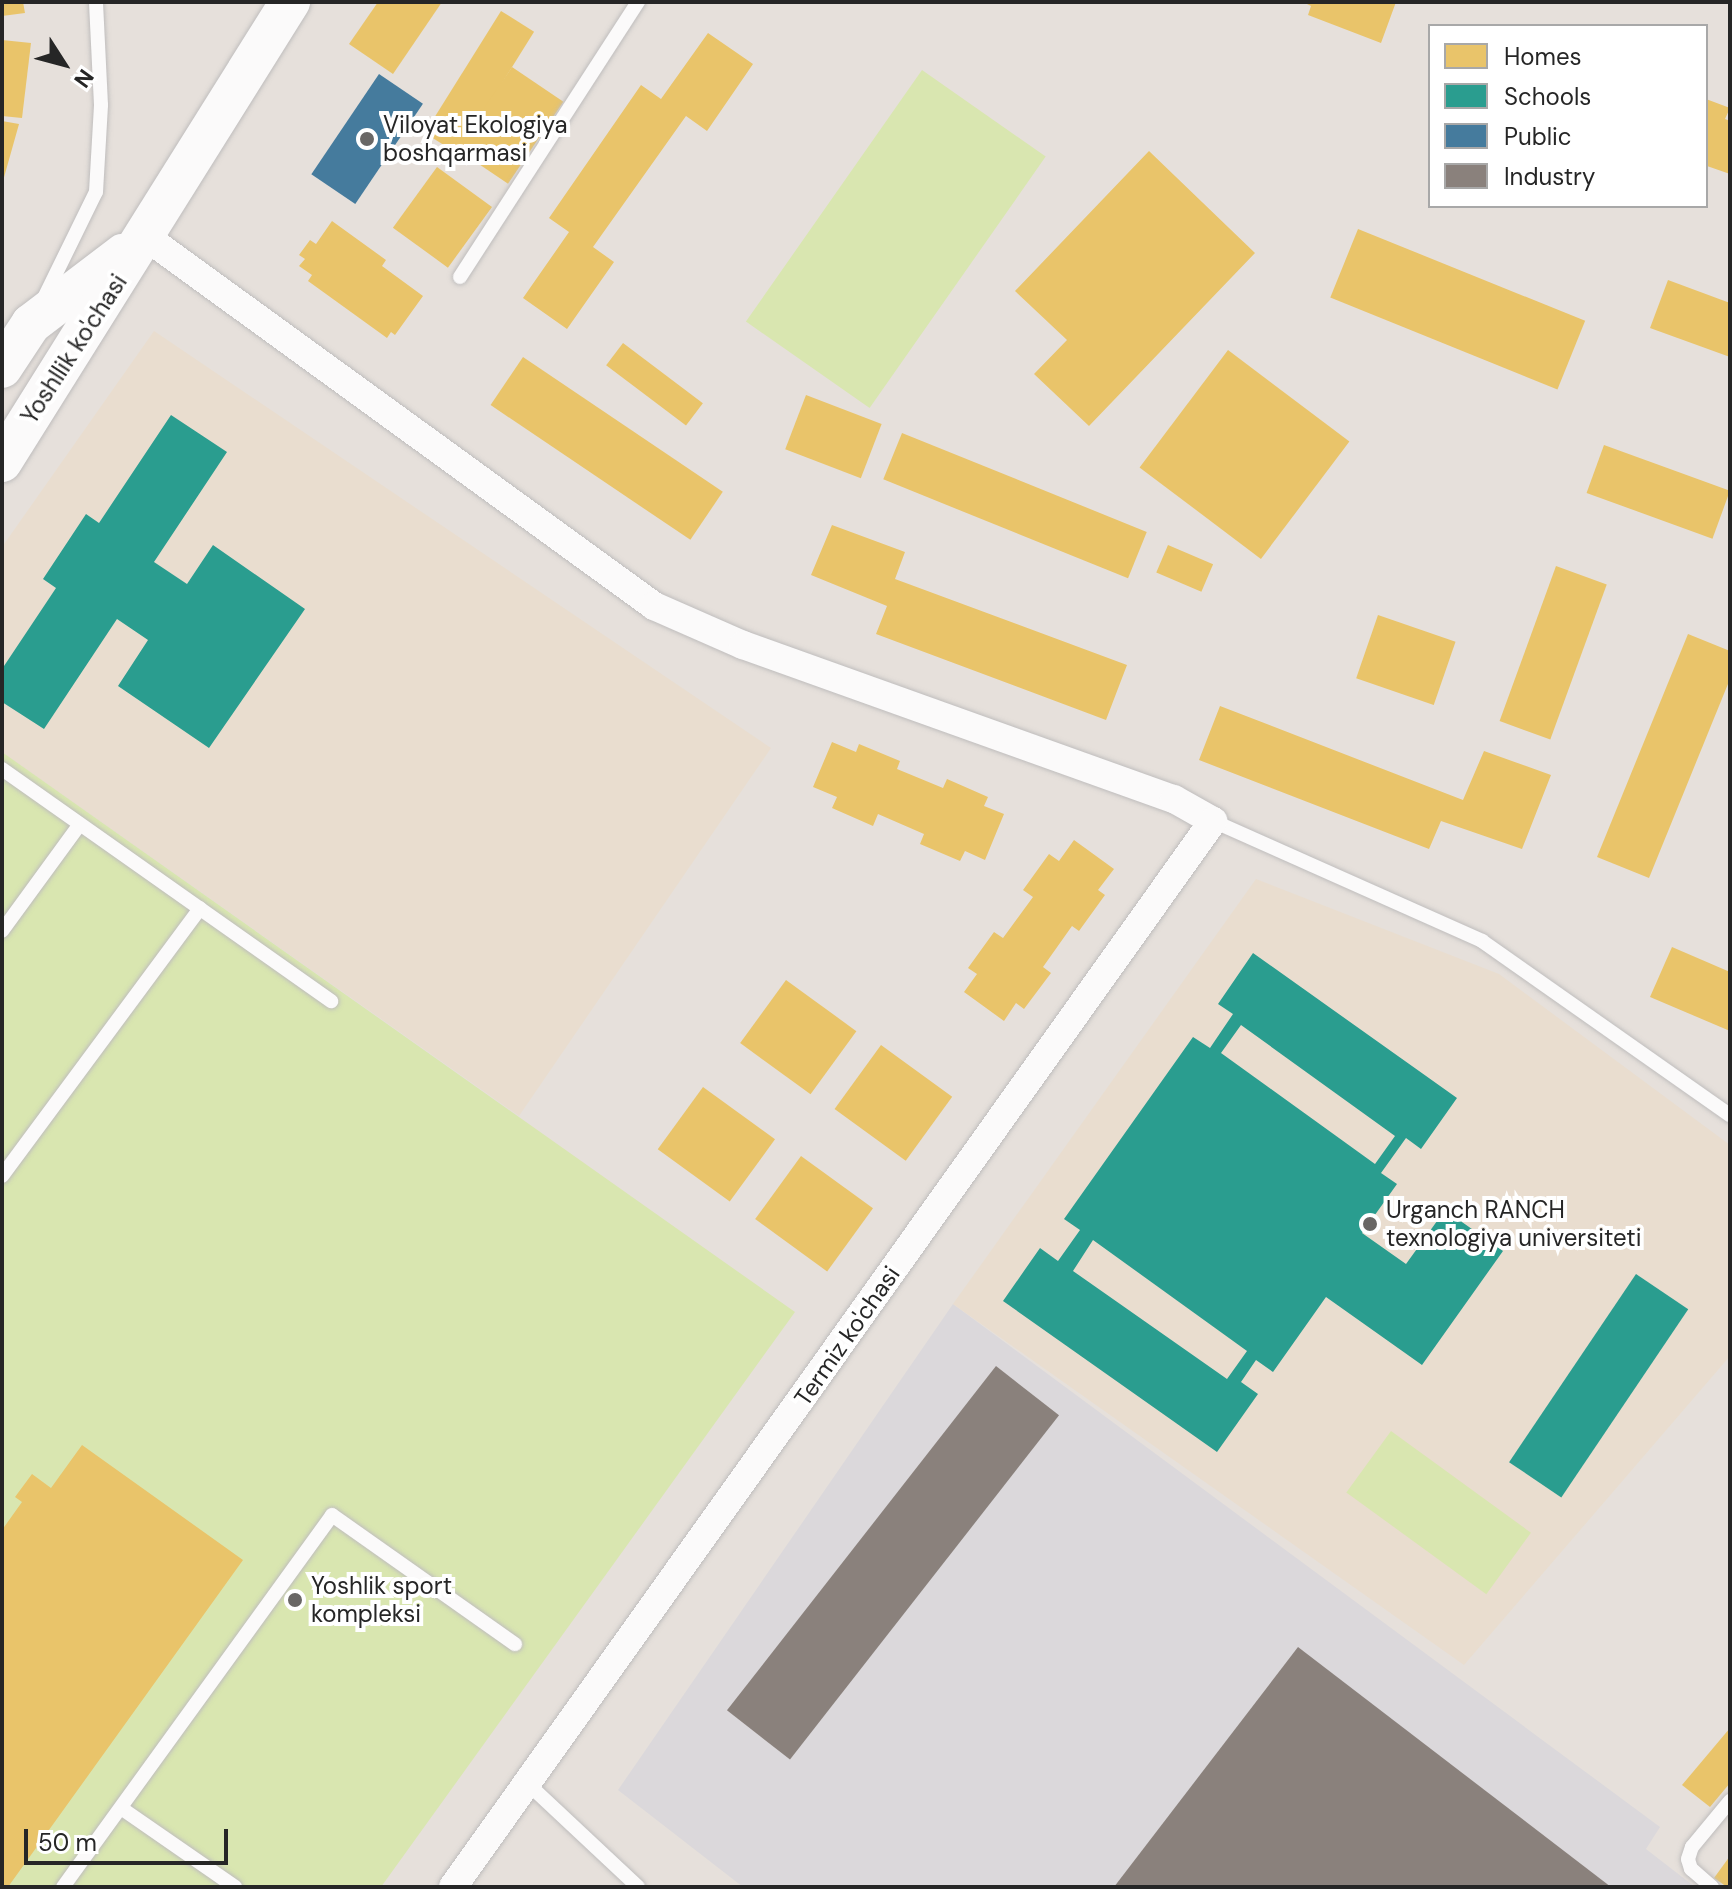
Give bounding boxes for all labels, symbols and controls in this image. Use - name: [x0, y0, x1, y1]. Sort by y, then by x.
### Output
- north arrow: [24, 24, 104, 104]
- legend: [1428, 24, 1708, 208]
- text: Homes: [1504, 41, 1582, 72]
- text: N: [67, 63, 100, 93]
- text: Schools: [1504, 81, 1591, 112]
- place label: Viloyat Ekologiya boshqarmasi: [383, 111, 567, 167]
- text: Public: [1504, 121, 1572, 152]
- marker: Viloyat Ekologiya boshqarmasi: [358, 130, 376, 148]
- text: Industry: [1504, 161, 1595, 192]
- street label: Yoshllik ko'chasi: [15, 269, 133, 429]
- place label: Urganch RANCH texnologiya universiteti: [1386, 1196, 1641, 1252]
- marker: Urganch RANCH texnologiya universiteti: [1361, 1215, 1379, 1233]
- street label: Termiz ko'chasi: [788, 1261, 906, 1411]
- place label: Yoshlik sport kompleksi: [311, 1572, 452, 1628]
- marker: Yoshlik sport kompleksi: [286, 1591, 304, 1609]
- scale bar: [28, 1813, 232, 1863]
- text: 50 m: [38, 1827, 97, 1858]

